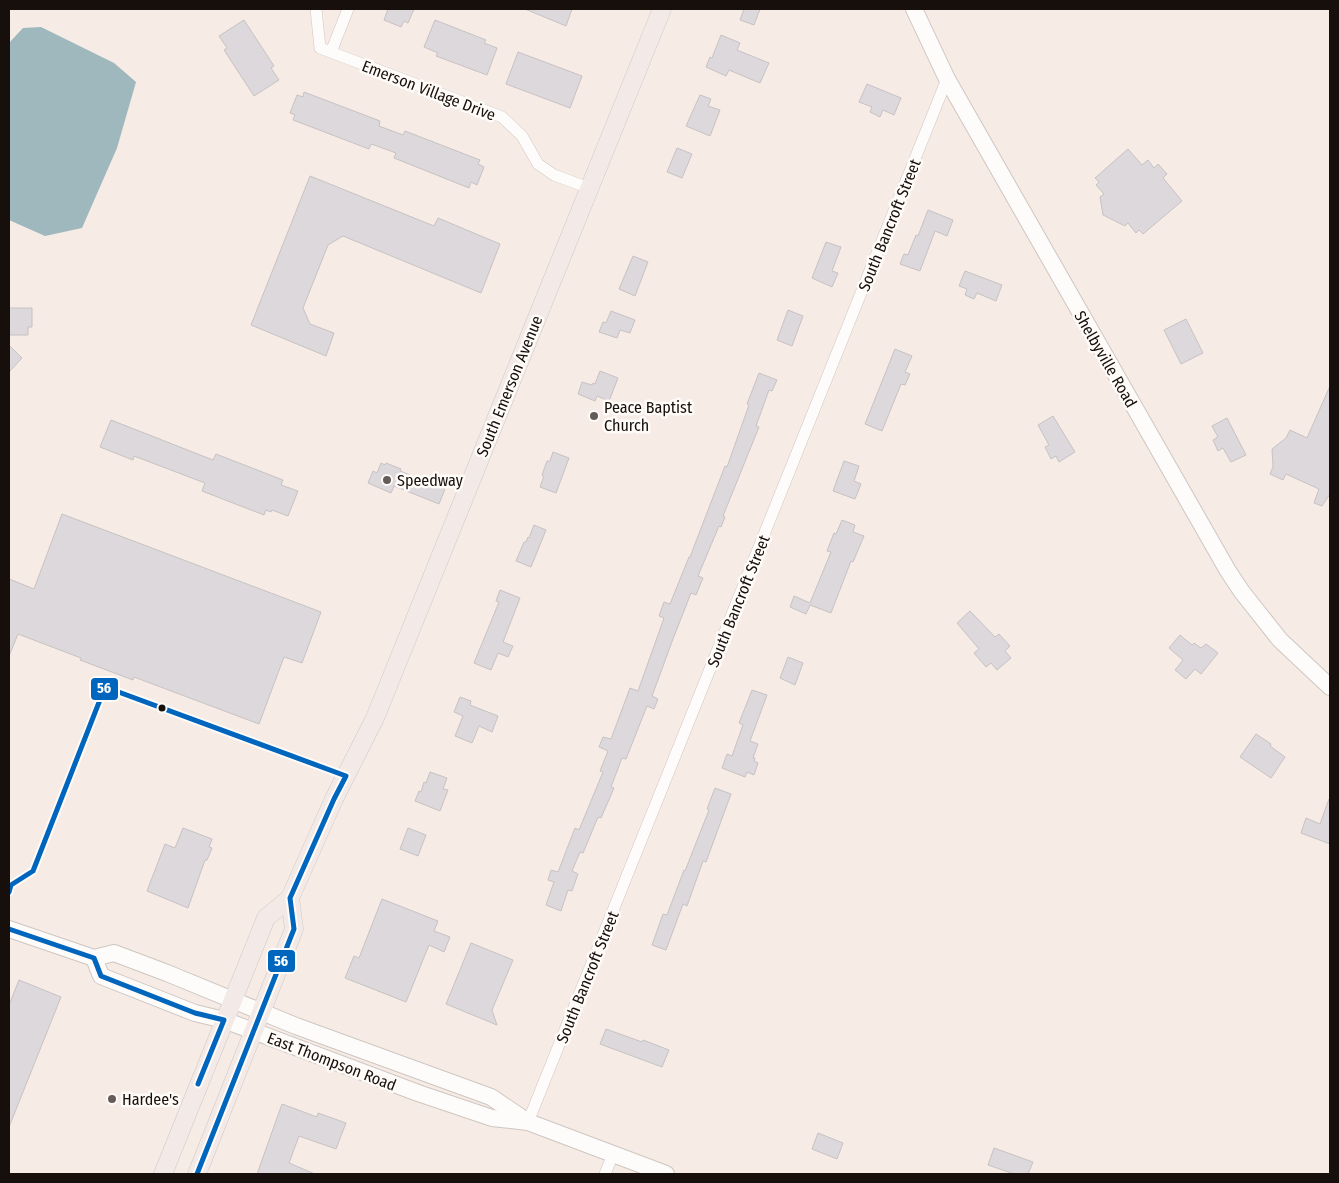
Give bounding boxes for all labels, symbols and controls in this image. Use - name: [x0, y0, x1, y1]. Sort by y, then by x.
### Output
- street label: Emerson Village Drive: [359, 56, 498, 125]
- street label: South Bancroft Street: [854, 156, 925, 294]
- street label: Shelbyville Road: [1070, 308, 1141, 411]
- street label: South Emerson Avenue: [472, 313, 547, 460]
- place label: Peace Baptist Church: [604, 398, 693, 435]
- marker: Peace Baptist Church: [588, 410, 600, 422]
- place label: Speedway: [397, 471, 464, 490]
- marker: Speedway: [381, 474, 393, 486]
- street label: South Bancroft Street: [703, 532, 774, 670]
- line badge: 56: [90, 677, 119, 701]
- text: 56: [97, 680, 111, 697]
- unlabelled marker: [157, 703, 167, 713]
- street label: South Bancroft Street: [552, 908, 623, 1046]
- line badge: 56: [267, 949, 296, 973]
- text: 56: [274, 953, 288, 970]
- street label: East Thompson Road: [265, 1028, 399, 1095]
- place label: Hardee's: [122, 1090, 179, 1109]
- marker: Hardee's: [106, 1093, 118, 1105]

